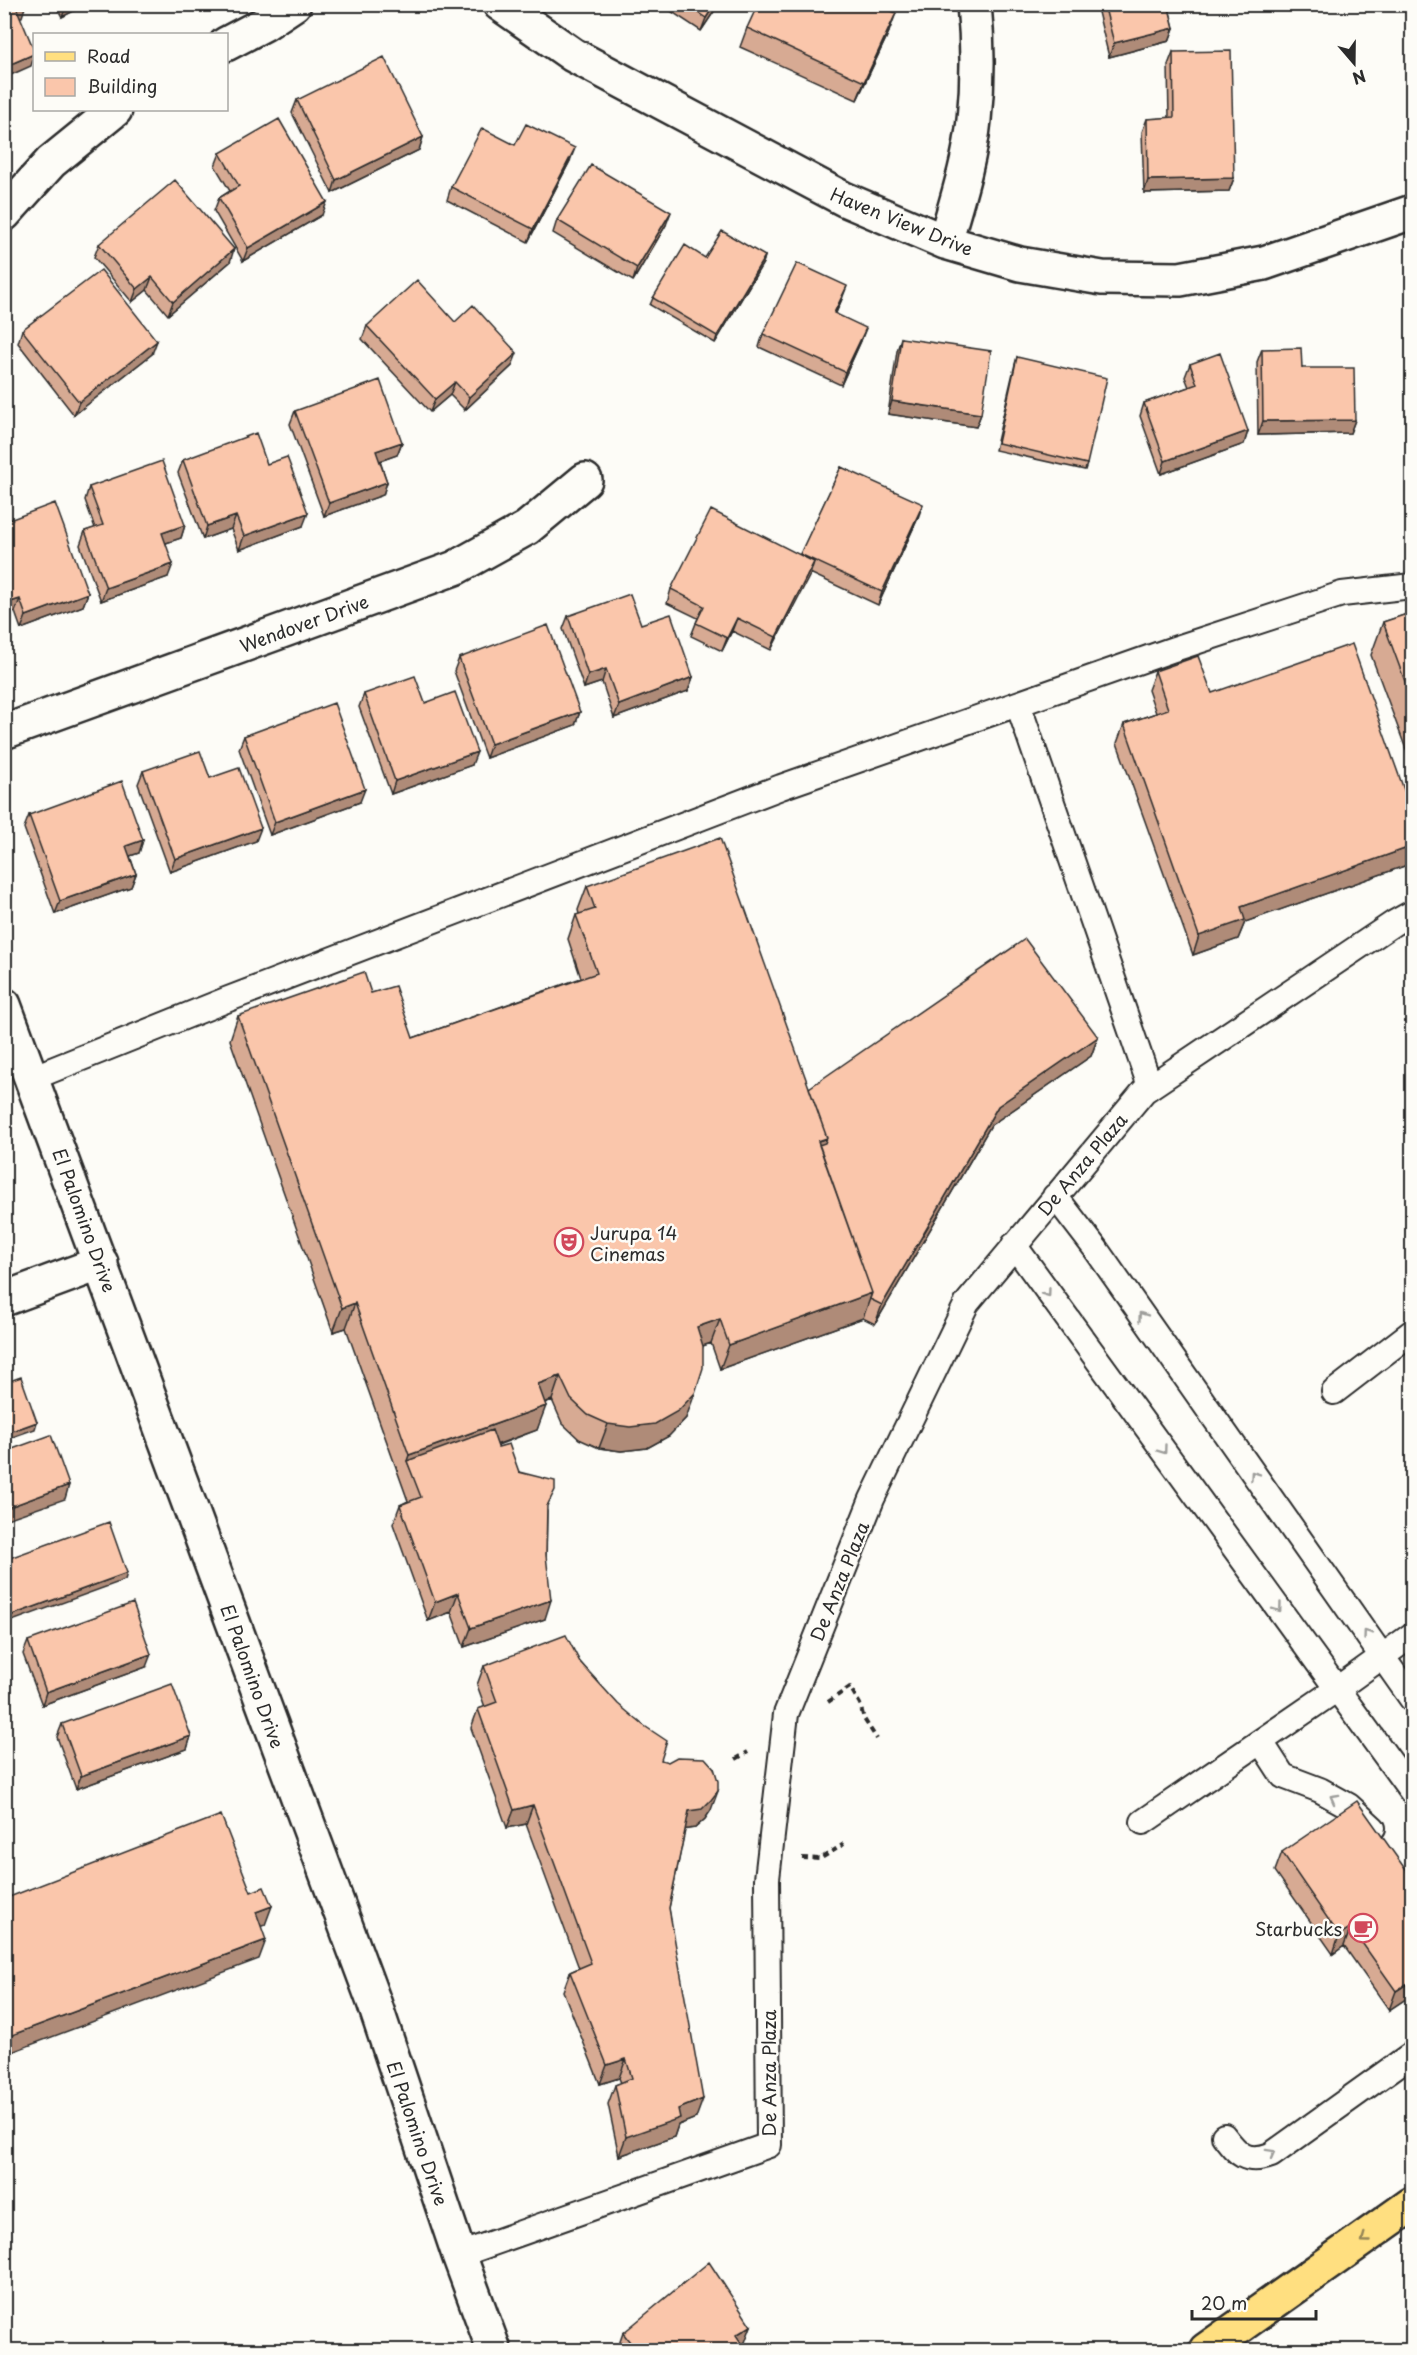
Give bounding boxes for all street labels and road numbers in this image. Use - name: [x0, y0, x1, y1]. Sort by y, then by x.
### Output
- street label: Haven View Drive: [827, 180, 978, 262]
- street label: Wendover Drive: [236, 587, 372, 659]
- street label: De Anza Plaza: [1031, 1106, 1134, 1221]
- street label: El Palomino Drive: [46, 1144, 124, 1296]
- street label: De Anza Plaza: [803, 1517, 876, 1645]
- street label: El Palomino Drive: [214, 1600, 292, 1752]
- street label: De Anza Plaza: [755, 2009, 782, 2136]
- street label: El Palomino Drive: [381, 2057, 455, 2209]

